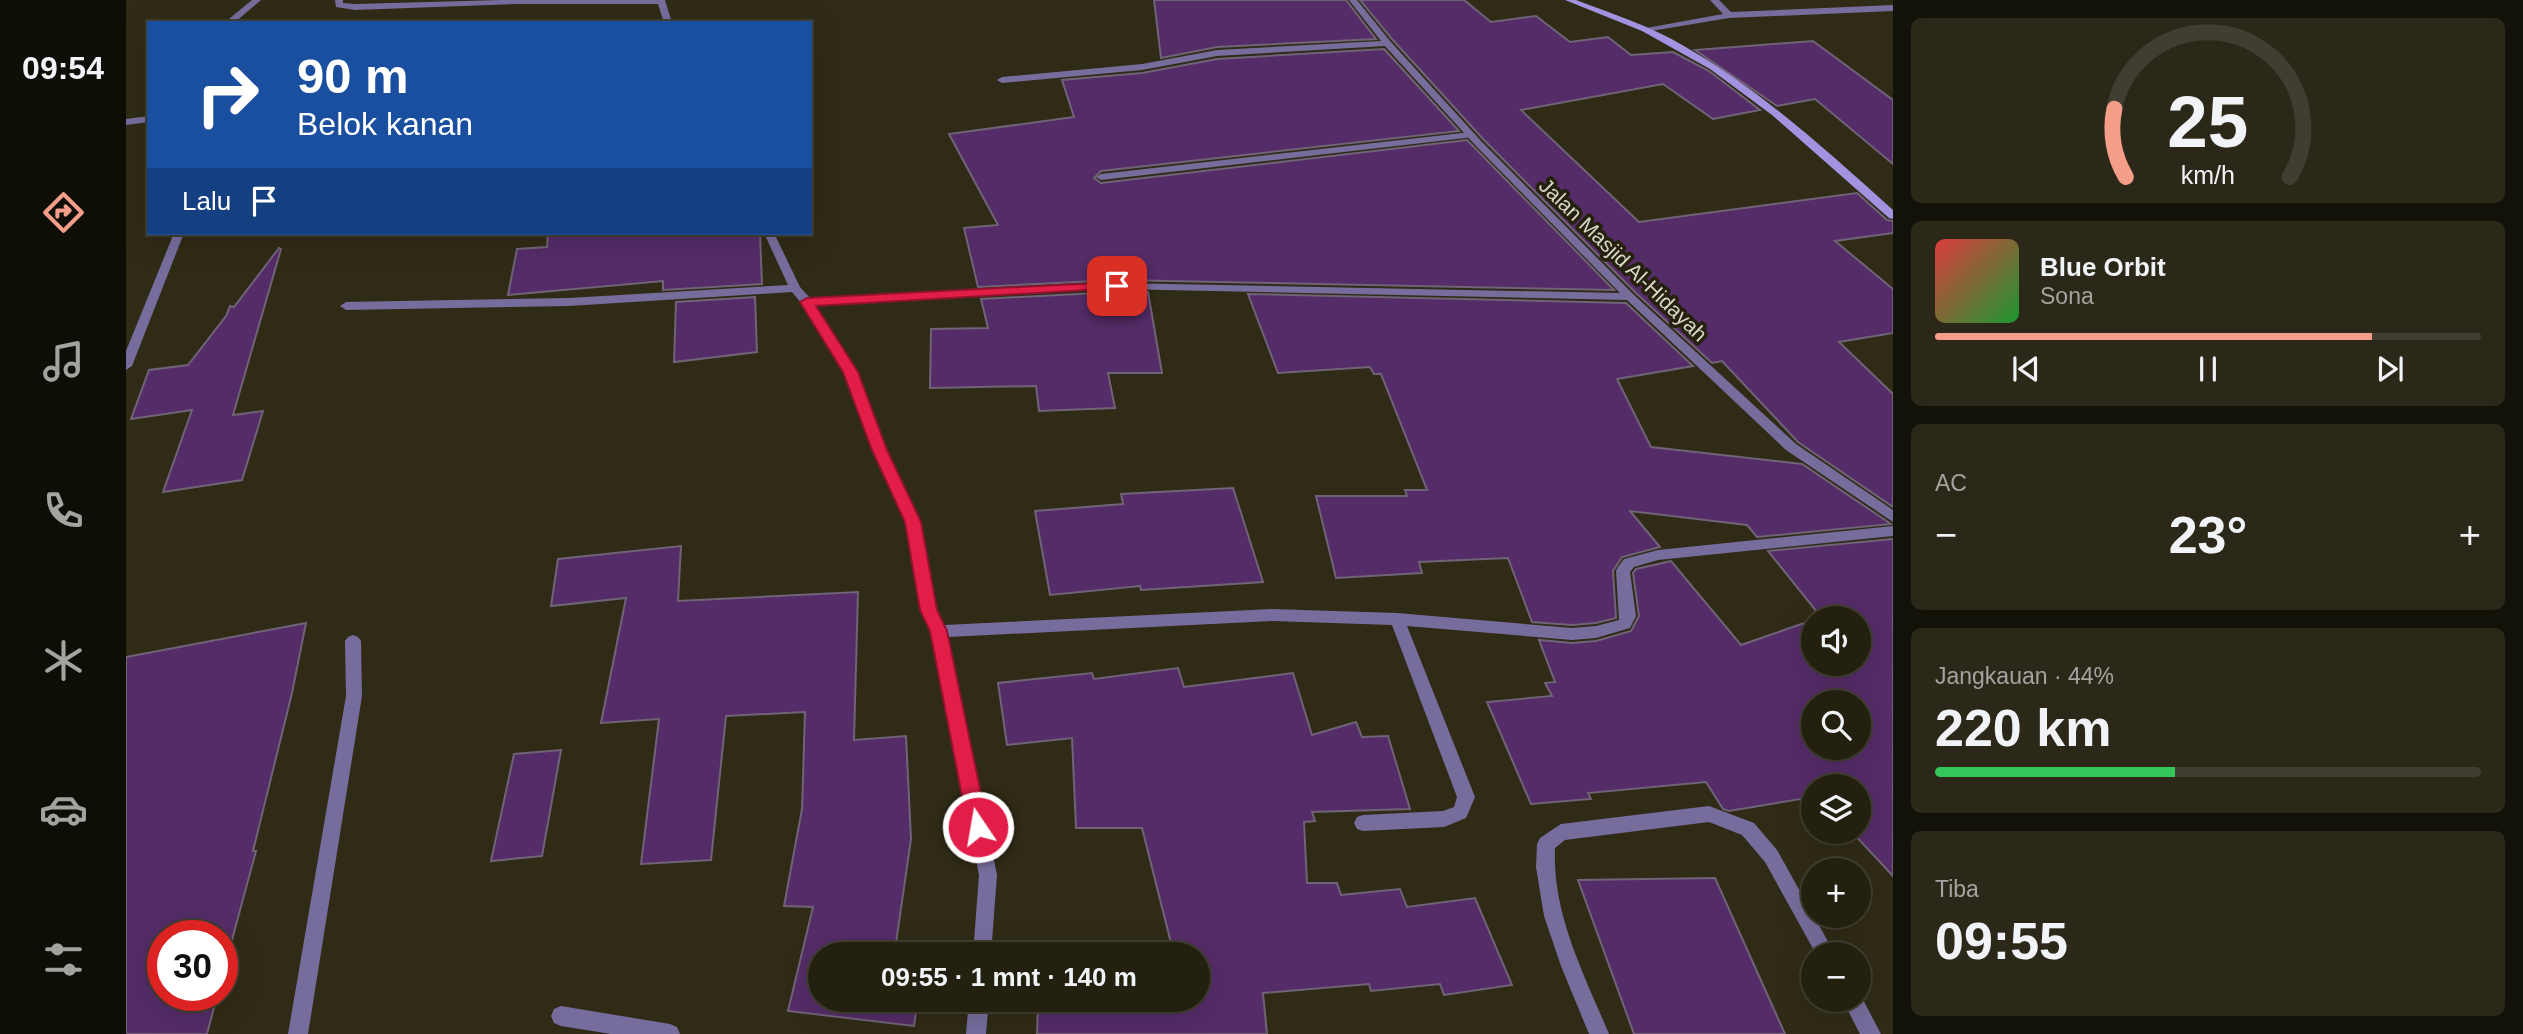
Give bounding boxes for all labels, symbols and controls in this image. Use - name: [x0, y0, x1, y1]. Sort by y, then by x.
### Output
- icon: right: [182, 49, 273, 140]
- text: 90 m: [297, 49, 409, 103]
- text: 09:54: [22, 50, 104, 86]
- text: 25: [2168, 81, 2248, 162]
- text: Belok kanan: [297, 106, 473, 142]
- text: km/h: [2181, 160, 2235, 188]
- street label: Jalan Masjid Al-Hidayah: [1535, 174, 1712, 346]
- icon: arrive: [245, 182, 283, 220]
- text: Lalu: [182, 186, 231, 216]
- icon: directions: [39, 188, 88, 237]
- text: Blue Orbit: [2040, 252, 2166, 282]
- pin: [1087, 256, 1147, 316]
- icon: arrive: [1098, 267, 1136, 305]
- text: Sona: [2040, 283, 2094, 309]
- icon: music: [39, 337, 88, 386]
- icon: previous: [2007, 350, 2045, 388]
- icon: pause: [2189, 350, 2227, 388]
- icon: next: [2371, 350, 2409, 388]
- text: AC: [1935, 470, 1967, 496]
- icon: phone: [39, 486, 88, 535]
- text: 23°: [2169, 506, 2247, 564]
- text: −: [1935, 514, 1957, 556]
- text: +: [2459, 514, 2481, 556]
- map controls: [1801, 606, 1871, 1012]
- button: sound: [1801, 606, 1871, 676]
- icon: climate: [39, 636, 88, 685]
- text: Jangkauan · 44%: [1935, 663, 2114, 689]
- button: search: [1801, 690, 1871, 760]
- text: 220 km: [1935, 699, 2111, 757]
- button: layers: [1801, 774, 1871, 844]
- icon: car: [39, 785, 88, 834]
- position arrow: [941, 790, 1015, 864]
- button: +: [1801, 858, 1871, 928]
- text: Tiba: [1935, 876, 1979, 902]
- text: 09:55: [1935, 912, 2068, 970]
- speed limit sign: 30: [147, 920, 238, 1011]
- icon: filters: [39, 935, 88, 984]
- button: −: [1801, 942, 1871, 1012]
- text: 09:55 · 1 mnt · 140 m: [881, 962, 1137, 992]

